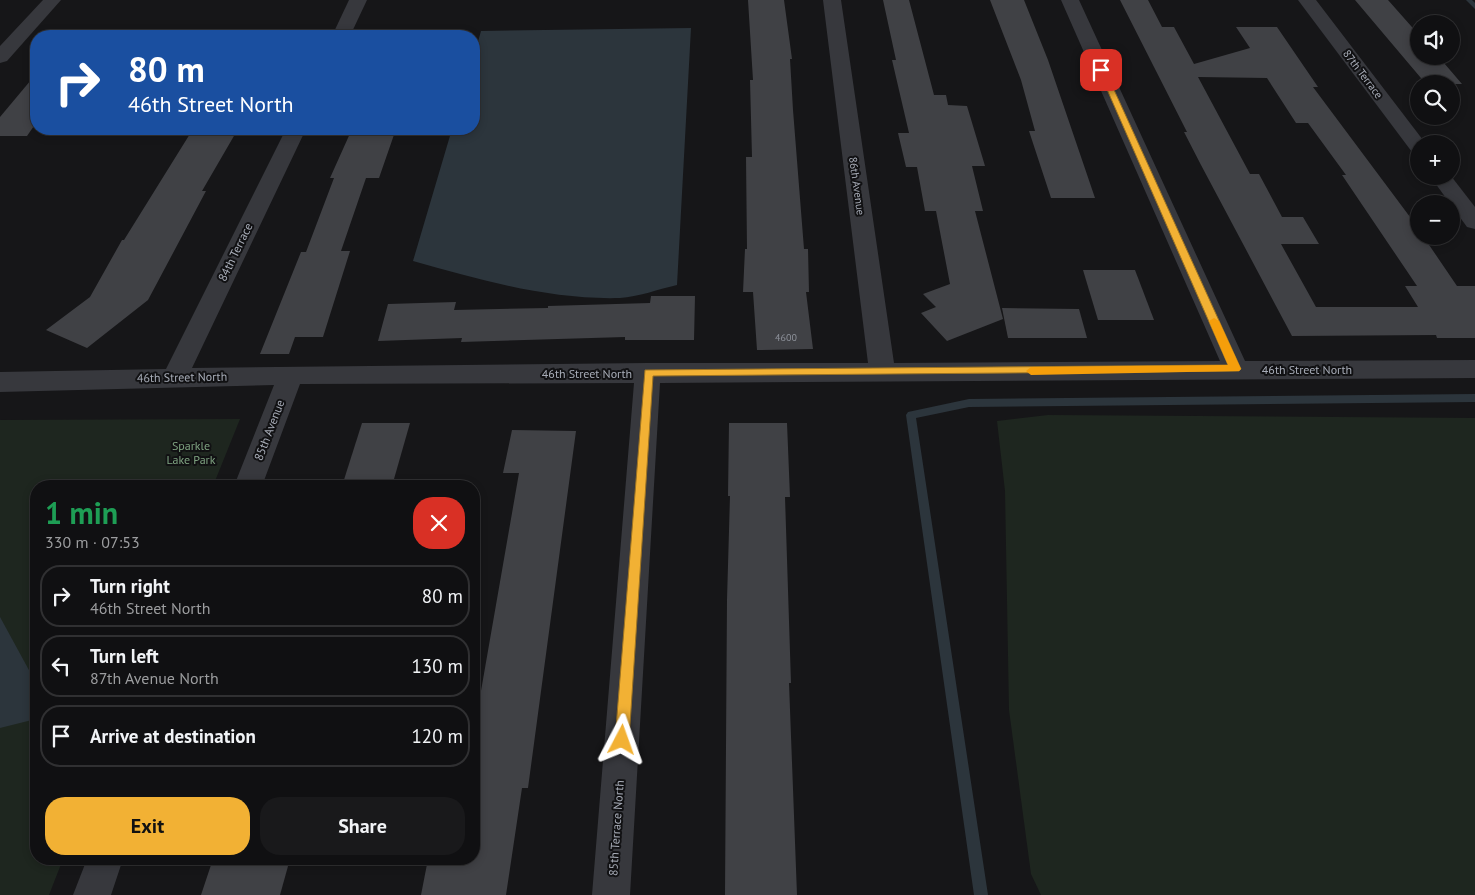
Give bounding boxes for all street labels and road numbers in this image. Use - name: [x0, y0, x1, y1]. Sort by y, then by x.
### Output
- street label: 87th Terrace: [1340, 47, 1386, 102]
- street label: 86th Avenue: [846, 156, 868, 216]
- street label: 84th Terrace: [214, 220, 256, 284]
- street label: 46th Street North: [1262, 362, 1352, 377]
- street label: 46th Street North: [542, 366, 632, 381]
- street label: 46th Street North: [137, 369, 227, 385]
- street label: 85th Avenue: [251, 397, 287, 463]
- street label: 85th Terrace North: [605, 780, 627, 876]

